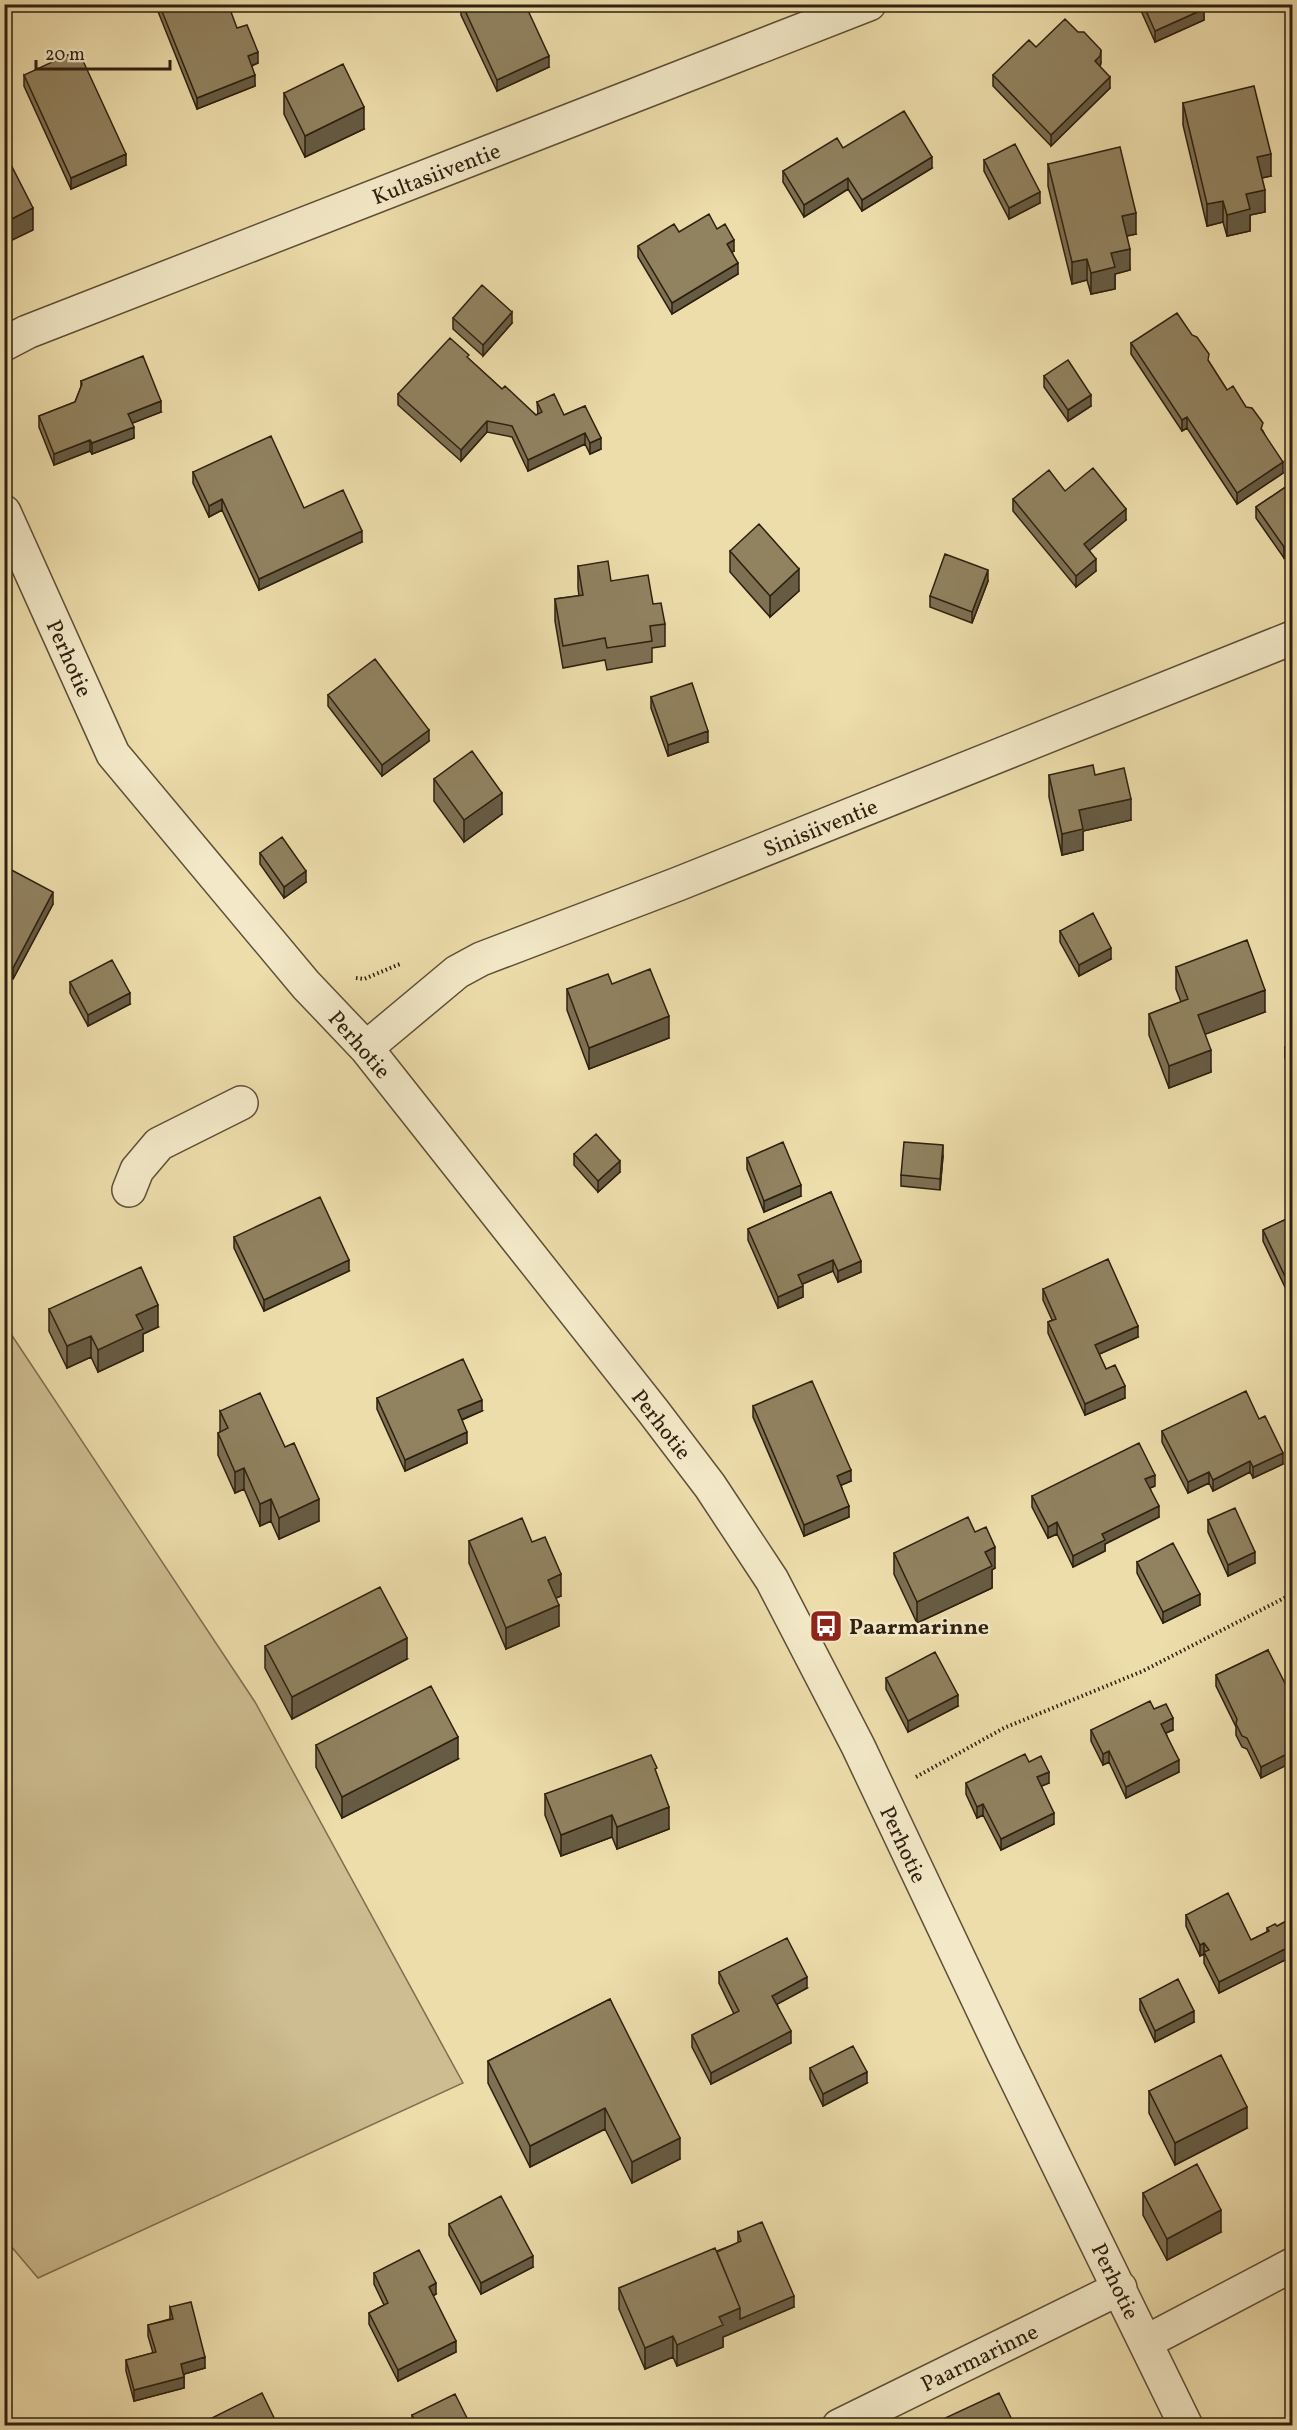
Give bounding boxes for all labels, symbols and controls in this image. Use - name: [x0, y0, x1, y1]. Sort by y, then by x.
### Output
- scale bar: [36, 33, 170, 71]
- text: 20 m: [45, 43, 85, 68]
- street label: Kultasiiventie: [368, 137, 505, 214]
- street label: Perhotie: [37, 615, 98, 703]
- street label: Sinisiiventie: [759, 792, 883, 866]
- street label: Perhotie: [320, 1005, 397, 1087]
- street label: Perhotie: [623, 1384, 697, 1467]
- bus stop icon: Paarmarinne: [808, 1608, 844, 1644]
- place label: Paarmarinne: [849, 1613, 989, 1644]
- street label: Perhotie: [870, 1802, 933, 1889]
- street label: Perhotie: [1082, 2239, 1146, 2326]
- street label: Paarmarinne: [916, 2318, 1044, 2401]

